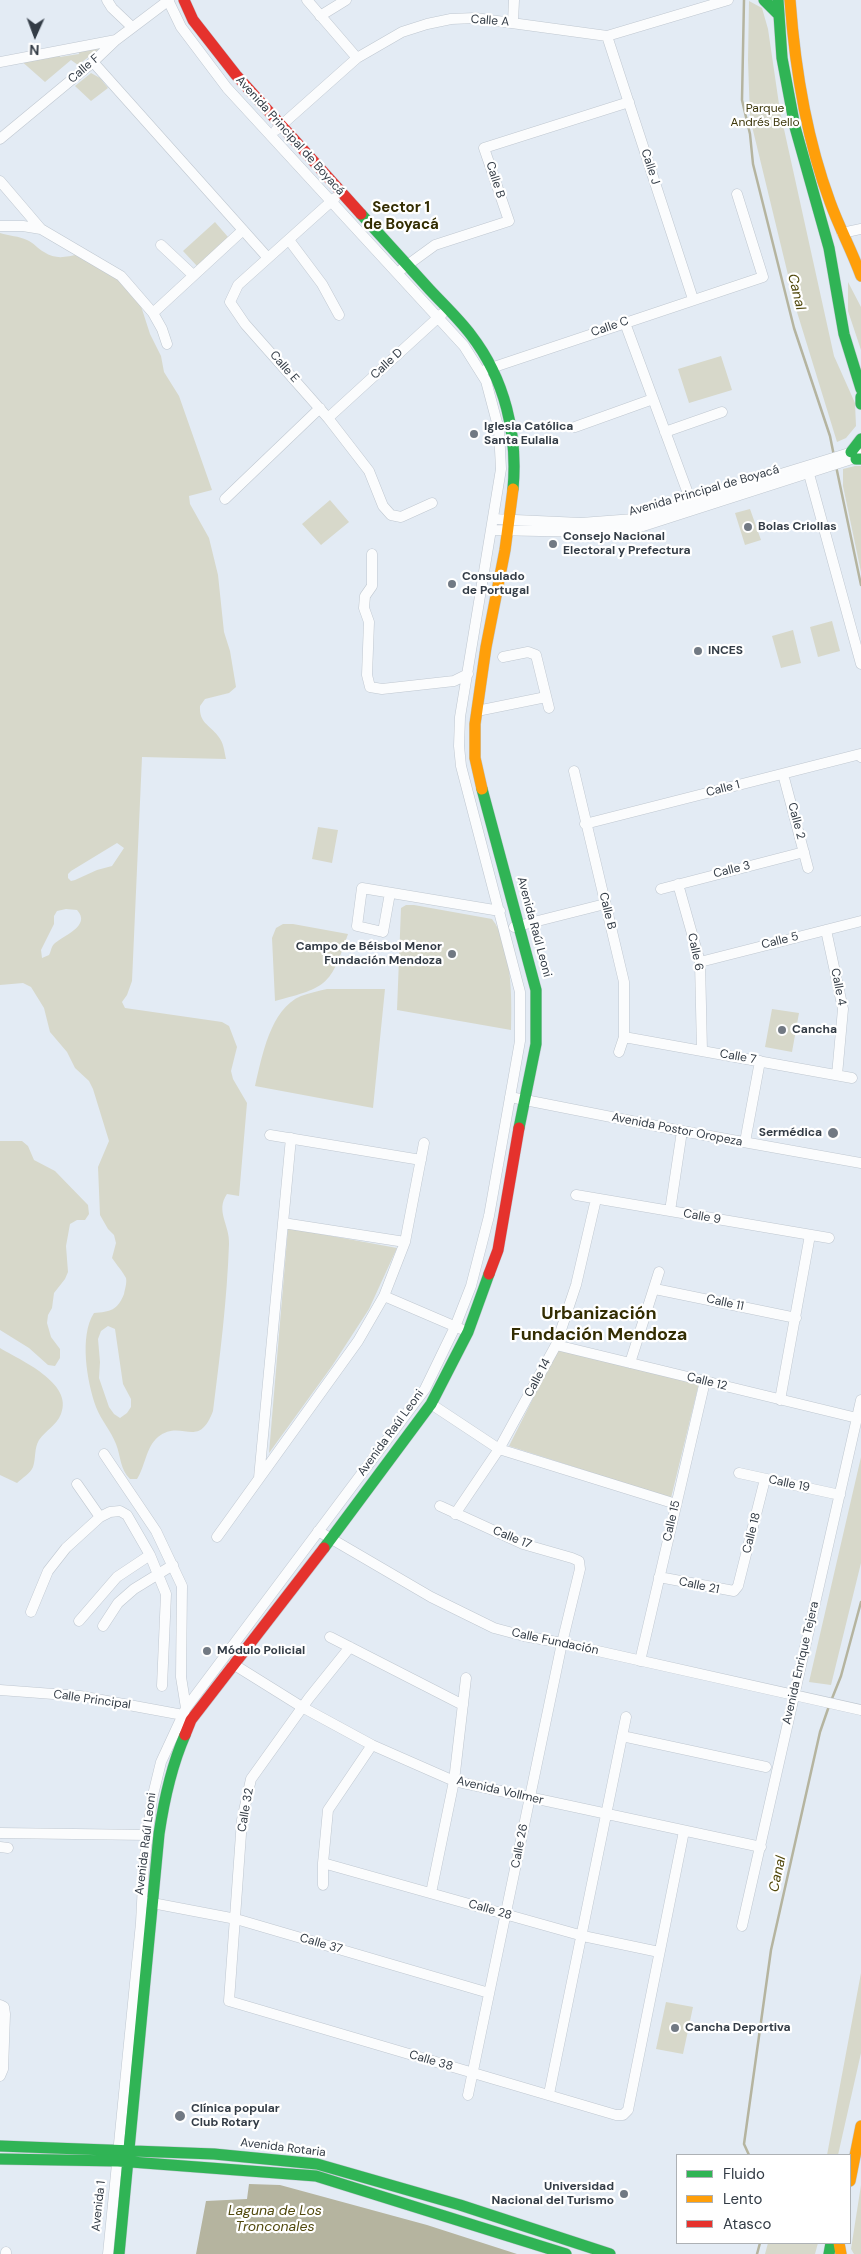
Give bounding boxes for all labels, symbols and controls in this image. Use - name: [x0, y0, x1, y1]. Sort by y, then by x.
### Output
- north arrow: [10, 10, 60, 60]
- street label: Calle A: [470, 12, 510, 30]
- text: N: [29, 41, 40, 59]
- street label: Calle F: [65, 51, 103, 87]
- street label: Avenida Principal de Boyacá: [233, 73, 347, 199]
- park label: Parque Andrés Bello: [730, 102, 800, 130]
- street label: Calle J: [638, 147, 662, 187]
- street label: Calle B: [482, 160, 508, 200]
- district label: Sector 1 de Boyacá: [363, 199, 439, 234]
- water label: Canal: [783, 272, 809, 312]
- street label: Calle C: [589, 314, 631, 340]
- street label: Calle D: [368, 346, 406, 382]
- street label: Calle E: [266, 348, 302, 386]
- place label: Iglesia Católica Santa Eulalia: [484, 420, 573, 448]
- marker: Iglesia Católica Santa Eulalia: [468, 428, 480, 440]
- street label: Avenida Principal de Boyacá: [627, 463, 781, 519]
- place label: Bolas Criollas: [758, 520, 837, 534]
- marker: Bolas Criollas: [742, 521, 754, 533]
- place label: Consejo Nacional Electoral y Prefectura: [563, 530, 691, 558]
- marker: Consejo Nacional Electoral y Prefectura: [547, 538, 559, 550]
- place label: Consulado de Portugal: [462, 570, 529, 598]
- marker: Consulado de Portugal: [446, 578, 458, 590]
- place label: INCES: [708, 644, 743, 658]
- marker: INCES: [692, 645, 704, 657]
- street label: Calle 1: [705, 778, 741, 800]
- street label: Calle 2: [784, 801, 808, 841]
- street label: Calle 3: [712, 858, 752, 882]
- street label: Avenida Raúl Leoni: [514, 875, 554, 979]
- street label: Calle B: [595, 891, 619, 931]
- street label: Calle 5: [760, 929, 800, 953]
- street label: Calle 6: [684, 932, 706, 972]
- place label: Campo de Béisbol Menor Fundación Mendoza: [296, 940, 442, 968]
- marker: Campo de Béisbol Menor Fundación Mendoza: [446, 948, 458, 960]
- street label: Calle 4: [827, 967, 849, 1007]
- place label: Cancha: [792, 1023, 837, 1037]
- marker: Cancha: [776, 1024, 788, 1036]
- street label: Calle 7: [719, 1047, 757, 1067]
- street label: Avenida Postor Oropeza: [610, 1110, 744, 1150]
- place label: Sermédica: [759, 1126, 822, 1140]
- marker: Sermédica: [826, 1126, 840, 1140]
- street label: Calle 9: [682, 1207, 722, 1227]
- street label: Calle 11: [705, 1292, 745, 1314]
- district label: Urbanización Fundación Mendoza: [511, 1303, 687, 1346]
- street label: Calle 14: [522, 1356, 554, 1400]
- street label: Calle 12: [685, 1370, 729, 1394]
- street label: Avenida Raúl Leoni: [355, 1387, 427, 1479]
- street label: Calle 19: [767, 1473, 811, 1495]
- street label: Calle 15: [660, 1499, 684, 1543]
- street label: Calle 18: [740, 1511, 764, 1555]
- street label: Calle 17: [490, 1524, 534, 1552]
- street label: Calle 21: [677, 1575, 721, 1597]
- street label: Avenida Enrique Tejera: [780, 1600, 822, 1726]
- street label: Calle Fundación: [510, 1626, 600, 1658]
- place label: Módulo Policial: [217, 1644, 305, 1658]
- marker: Módulo Policial: [201, 1645, 213, 1657]
- street label: Calle Principal: [52, 1687, 132, 1713]
- street label: Avenida Vollmer: [455, 1774, 545, 1808]
- street label: Calle 32: [235, 1787, 257, 1833]
- street label: Avenida Raúl Leoni: [133, 1792, 159, 1896]
- street label: Calle 26: [509, 1823, 531, 1869]
- water label: Canal: [766, 1854, 790, 1894]
- street label: Calle 28: [467, 1897, 513, 1923]
- street label: Calle 37: [298, 1931, 344, 1957]
- place label: Cancha Deportiva: [685, 2021, 791, 2035]
- marker: Cancha Deportiva: [669, 2022, 681, 2034]
- street label: Calle 38: [407, 2048, 455, 2074]
- place label: Clínica popular Club Rotary: [191, 2102, 280, 2130]
- marker: Clínica popular Club Rotary: [173, 2109, 187, 2123]
- street label: Avenida Rotaria: [239, 2136, 327, 2160]
- legend: [676, 2154, 851, 2244]
- text: Fluido: [723, 2164, 765, 2184]
- street label: Avenida 1: [89, 2180, 109, 2232]
- place label: Universidad Nacional del Turismo: [492, 2180, 614, 2208]
- marker: Universidad Nacional del Turismo: [618, 2188, 630, 2200]
- text: Lento: [723, 2189, 762, 2209]
- water label: Laguna de Los Tronconales: [228, 2203, 322, 2236]
- text: Atasco: [723, 2214, 771, 2234]

